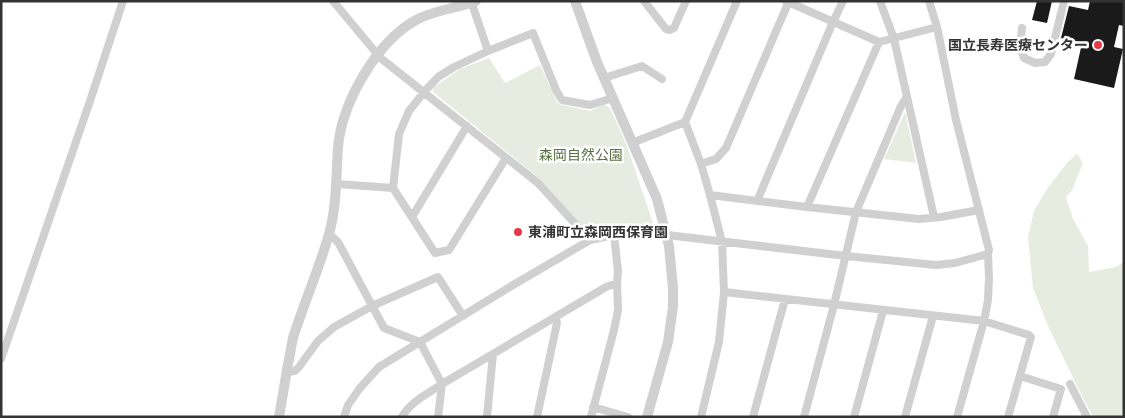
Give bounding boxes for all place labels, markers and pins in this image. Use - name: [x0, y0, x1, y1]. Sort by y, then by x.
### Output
- place label: 国立長寿医療センター: [948, 36, 1088, 54]
- marker: 国立長寿医療センター: [1092, 39, 1104, 51]
- place label: 東浦町立森岡西保育園: [528, 223, 668, 241]
- marker: 東浦町立森岡西保育園: [512, 226, 524, 238]

